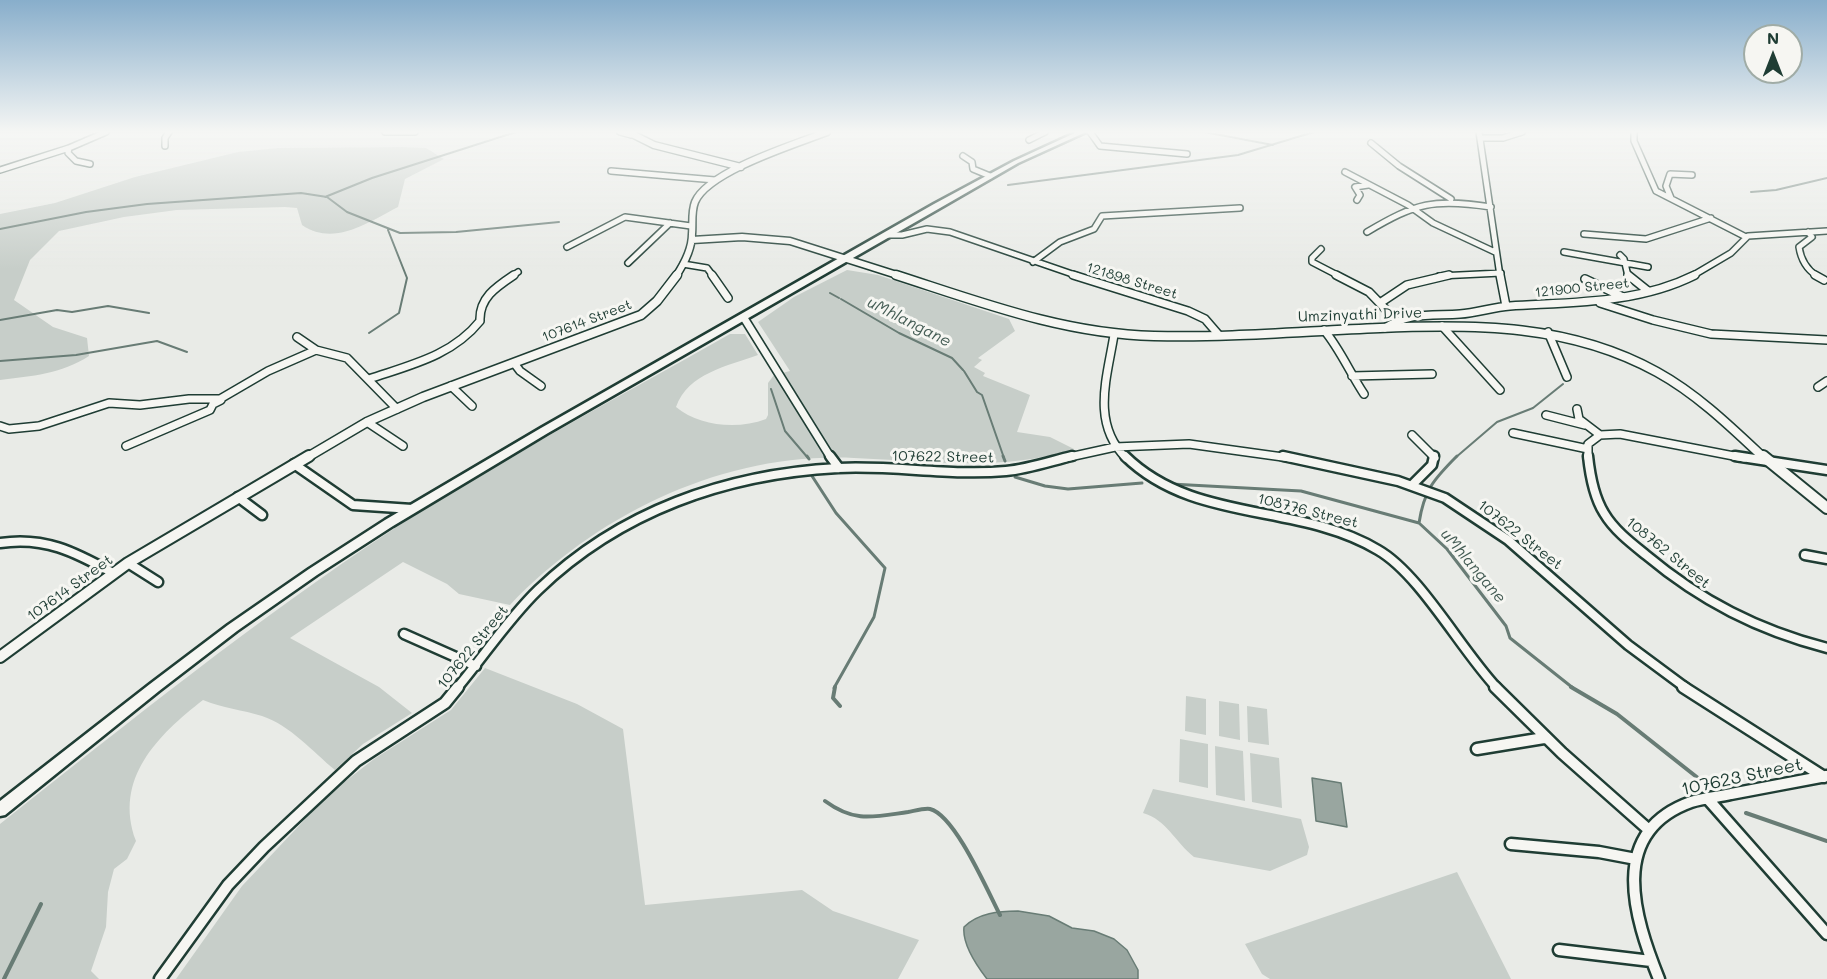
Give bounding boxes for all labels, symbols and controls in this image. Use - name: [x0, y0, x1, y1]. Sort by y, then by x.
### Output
- north arrow: [1743, 24, 1803, 84]
- text: N: [1767, 27, 1779, 48]
- street label: 121898 Street: [1084, 259, 1180, 303]
- street label: 121900 Street: [1534, 275, 1630, 301]
- water label: uMhlangane: [864, 293, 954, 351]
- street label: 107614 Street: [540, 296, 634, 346]
- street label: Umzinyathi Drive: [1297, 304, 1423, 326]
- street label: 107622 Street: [892, 447, 994, 467]
- street label: 108776 Street: [1256, 490, 1360, 532]
- street label: 107622 Street: [1474, 496, 1566, 574]
- street label: 108762 Street: [1622, 513, 1714, 593]
- water label: uMhlangane: [1436, 525, 1510, 607]
- street label: 107614 Street: [24, 551, 116, 625]
- street label: 107622 Street: [434, 601, 512, 693]
- street label: 107623 Street: [1679, 754, 1805, 800]

